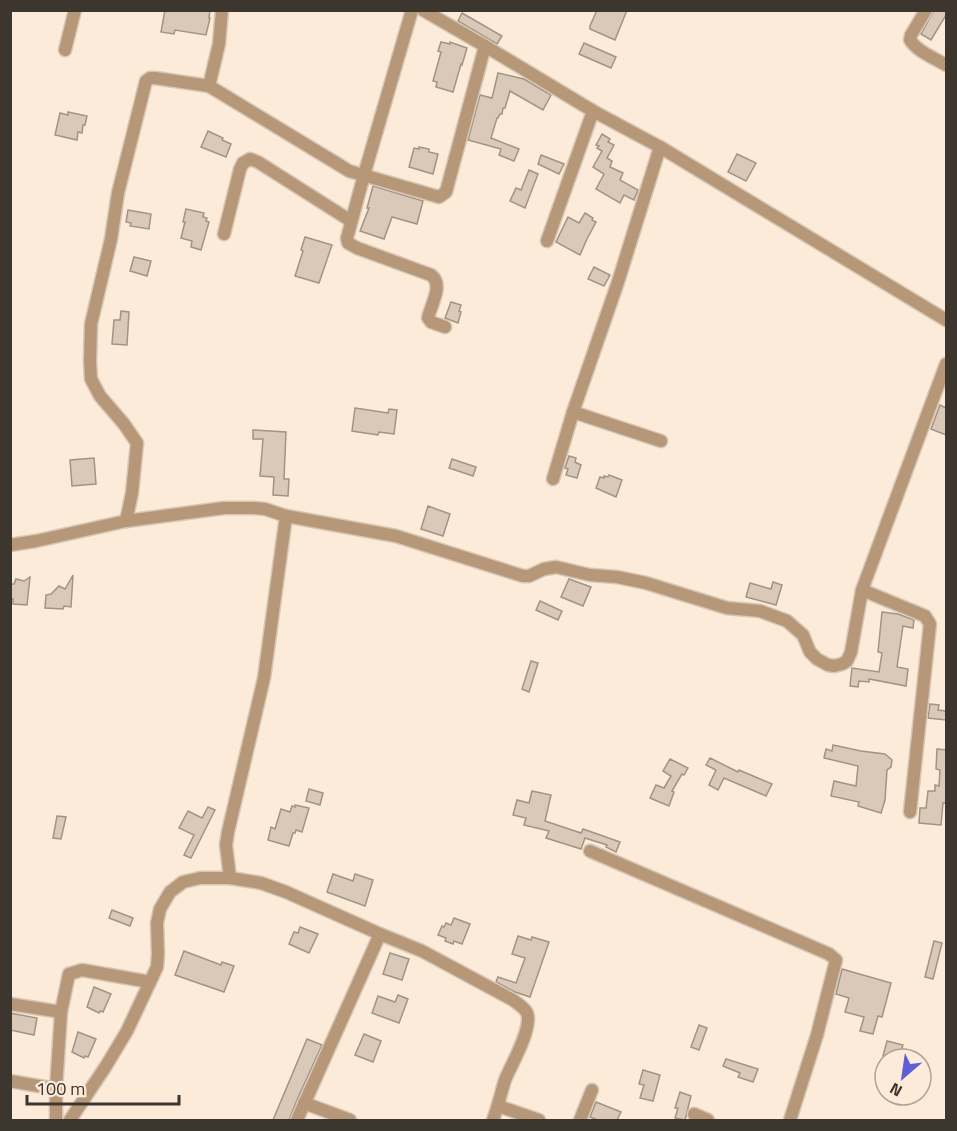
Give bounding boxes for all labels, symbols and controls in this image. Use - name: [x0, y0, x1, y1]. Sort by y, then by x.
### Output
- north arrow: [873, 1047, 933, 1107]
- scale bar: [27, 1068, 178, 1106]
- text: 100 m: [36, 1075, 85, 1102]
- text: N: [885, 1077, 906, 1103]

